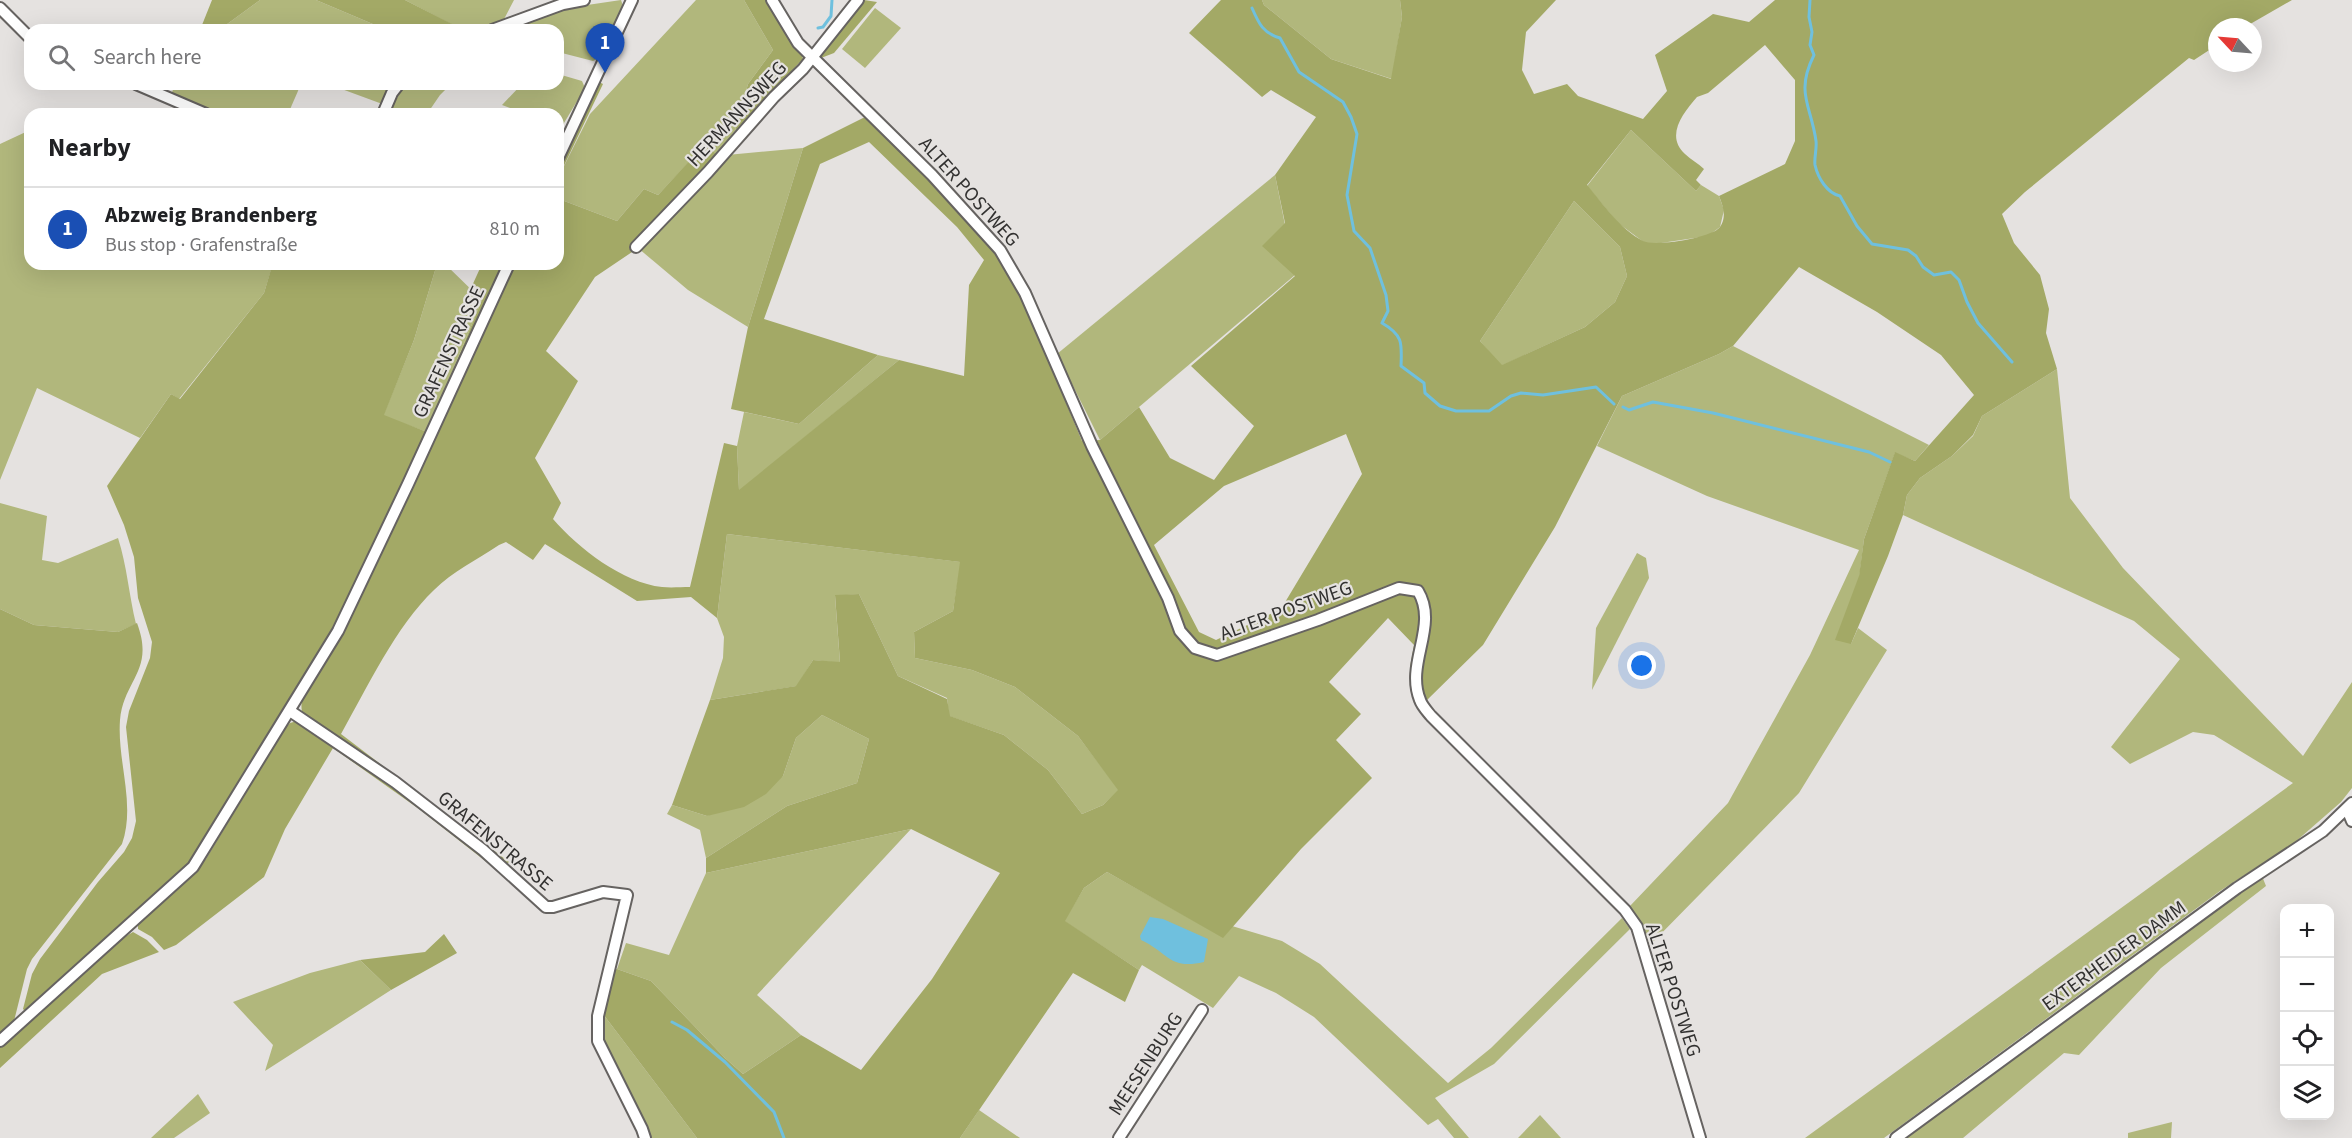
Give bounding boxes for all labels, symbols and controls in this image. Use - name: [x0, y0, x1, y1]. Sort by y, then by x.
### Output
- north arrow: [2208, 18, 2262, 72]
- pin: 1: [586, 23, 624, 73]
- search box: [24, 24, 564, 90]
- icon: search: [45, 41, 78, 74]
- text: Search here: [93, 41, 201, 73]
- street label: HERMANNSWEG: [681, 55, 793, 173]
- text: Nearby: [48, 129, 131, 166]
- street label: ALTER POSTWEG: [912, 131, 1026, 253]
- text: Abzweig Brandenberg: [105, 199, 317, 231]
- text: 1: [62, 215, 73, 243]
- text: 810 m: [490, 215, 540, 243]
- text: Bus stop · Grafenstraße: [105, 231, 298, 259]
- street label: GRAFENSTRASSE: [406, 281, 492, 423]
- street label: ALTER POSTWEG: [1216, 574, 1356, 648]
- your location: [1627, 651, 1656, 680]
- street label: GRAFENSTRASSE: [431, 784, 559, 898]
- street label: EXTERHEIDER DAMM: [2036, 894, 2192, 1018]
- map controls: [2280, 904, 2334, 1120]
- button: +: [2280, 904, 2334, 958]
- street label: ALTER POSTWEG: [1638, 920, 1708, 1060]
- button: −: [2280, 958, 2334, 1012]
- street label: MEESENBURG: [1102, 1007, 1190, 1121]
- button: locate: [2280, 1012, 2334, 1066]
- button: layers: [2280, 1066, 2334, 1120]

